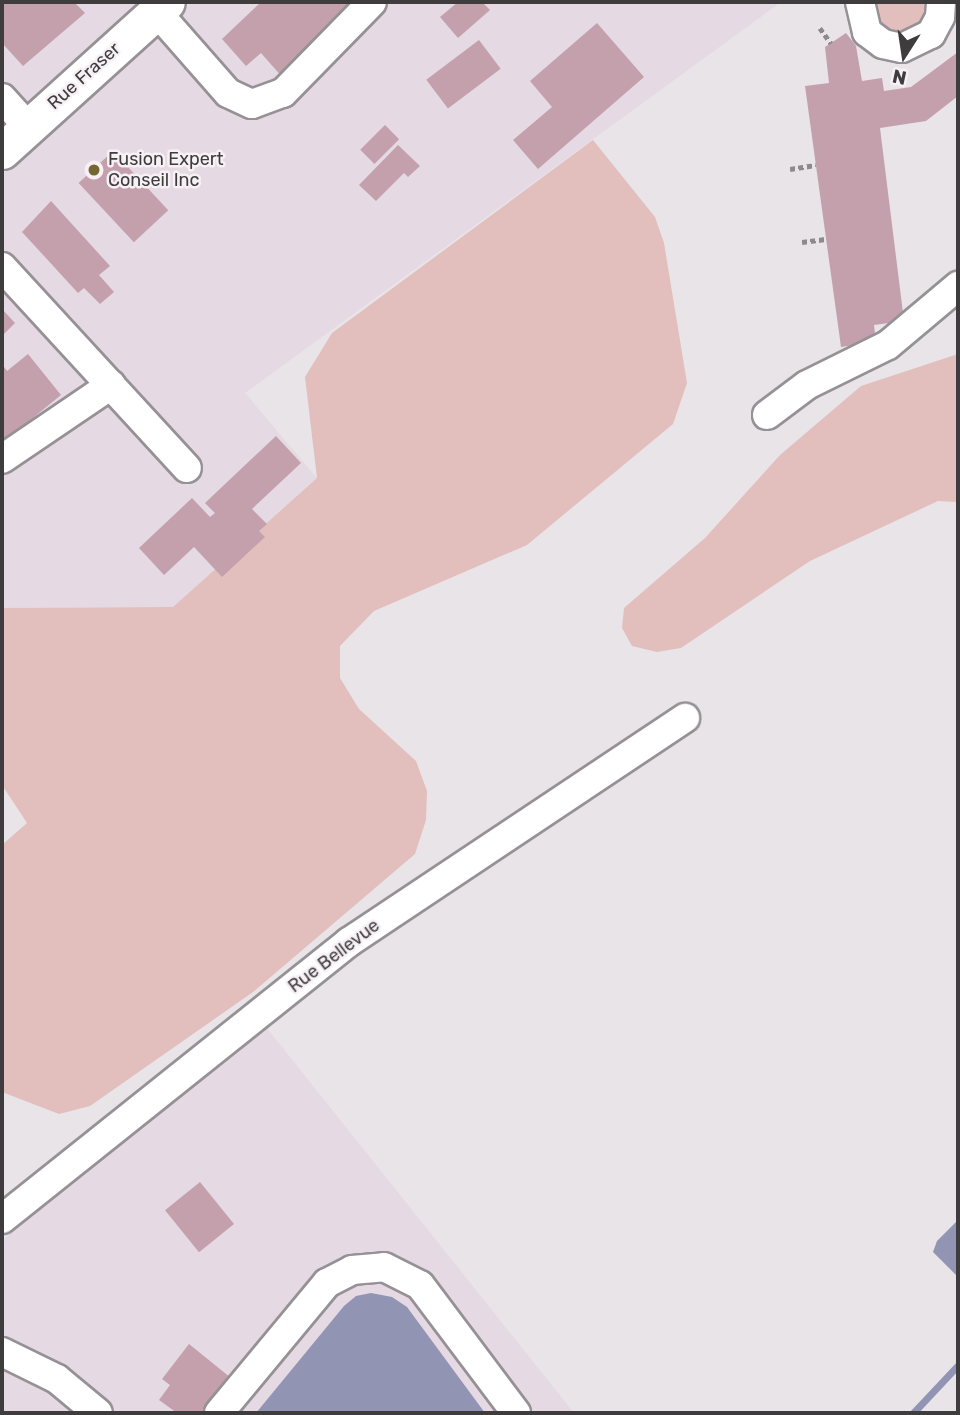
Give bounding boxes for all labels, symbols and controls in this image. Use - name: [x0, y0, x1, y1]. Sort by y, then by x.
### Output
- north arrow: [869, 21, 939, 91]
- street label: Rue Fraser: [43, 38, 125, 114]
- text: N: [890, 64, 909, 90]
- place label: Fusion Expert Conseil Inc: [108, 149, 224, 192]
- marker: Fusion Expert Conseil Inc: [86, 162, 102, 178]
- street label: Rue Bellevue: [284, 915, 384, 997]

